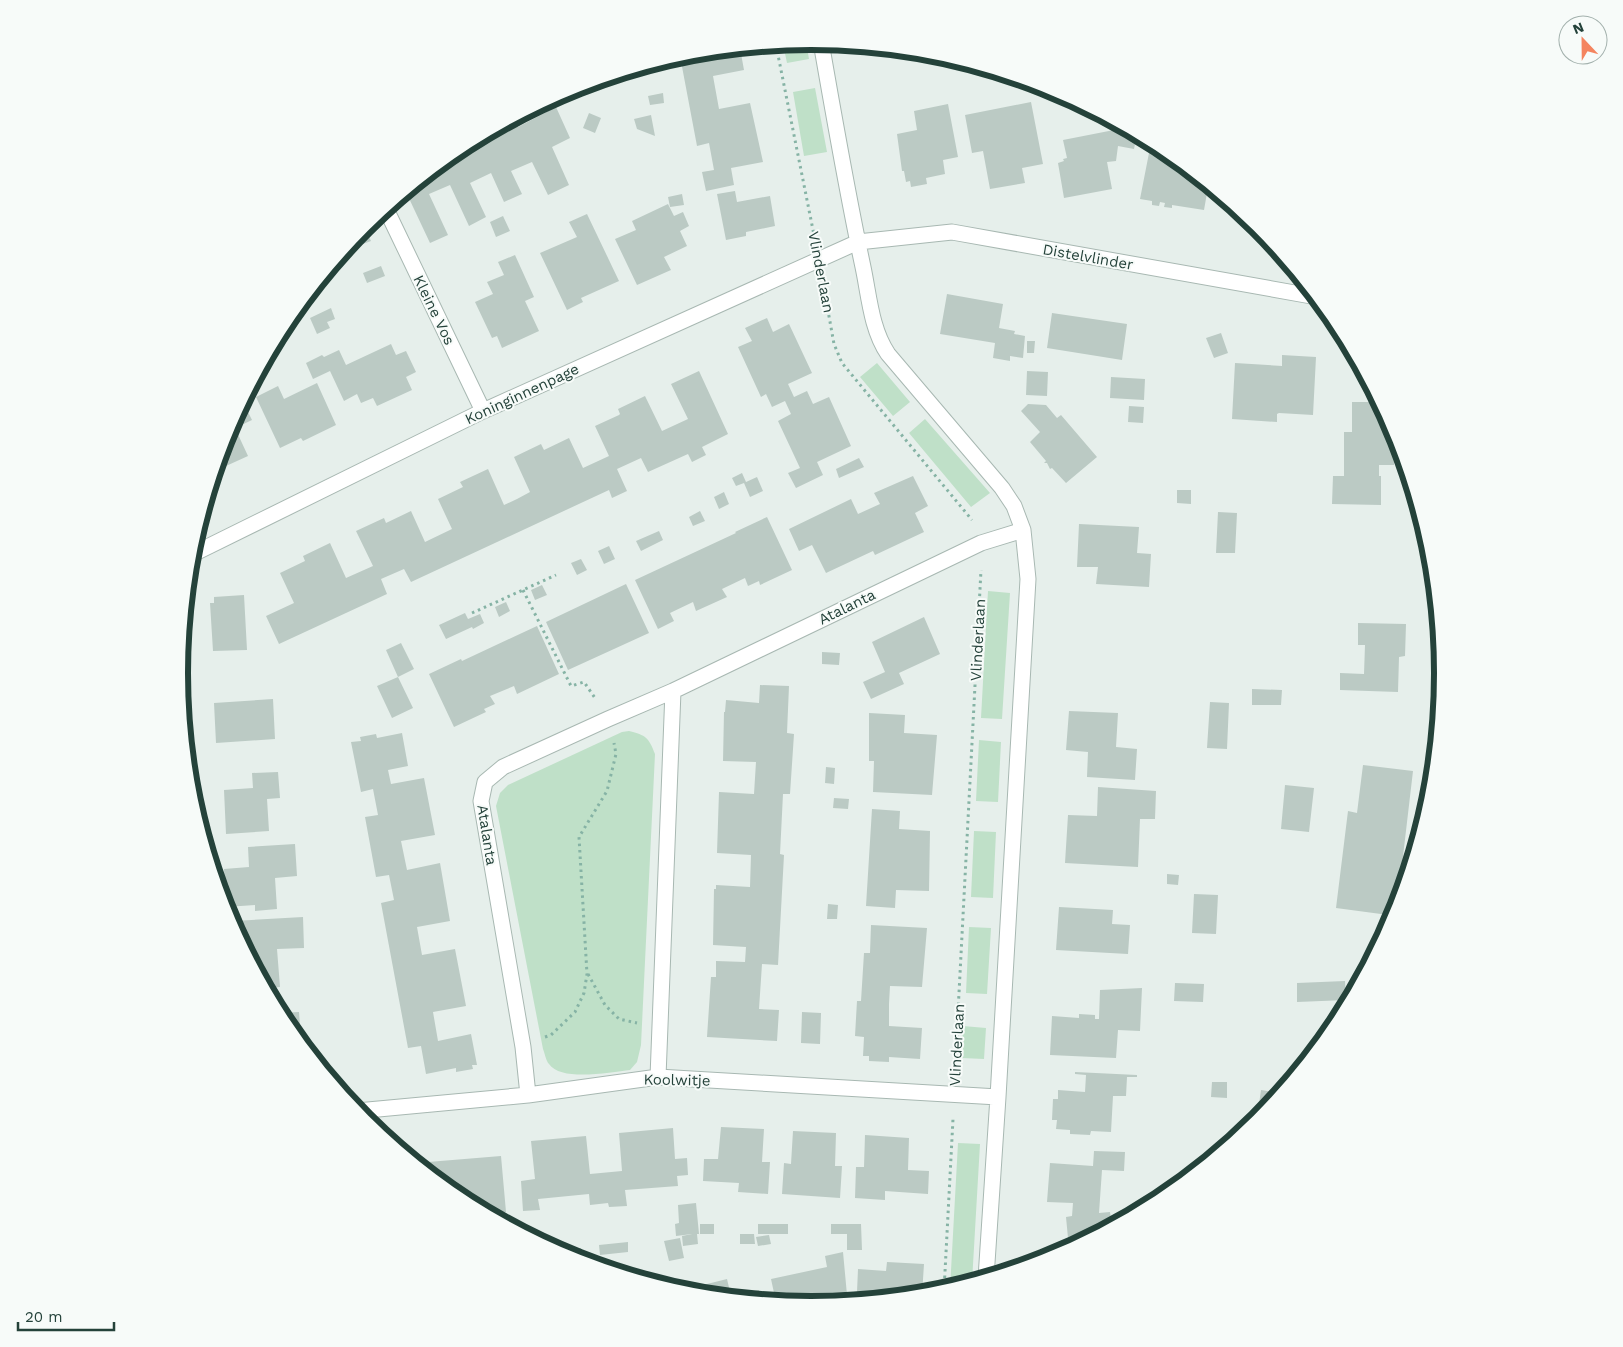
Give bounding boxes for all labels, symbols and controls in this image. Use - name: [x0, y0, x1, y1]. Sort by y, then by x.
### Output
- north arrow: [1558, 15, 1608, 65]
- text: N: [1570, 19, 1586, 37]
- street label: Vlinderlaan: [804, 230, 838, 314]
- street label: Distelvlinder: [1041, 240, 1135, 274]
- street label: Kleine Vos: [409, 272, 459, 348]
- street label: Koninginnenpage: [462, 360, 582, 428]
- street label: Atalanta: [816, 585, 879, 629]
- street label: Vlinderlaan: [967, 598, 989, 682]
- street label: Atalanta: [473, 803, 501, 867]
- street label: Vlinderlaan: [946, 1003, 968, 1087]
- street label: Koolwitje: [643, 1070, 711, 1090]
- scale bar: [18, 1300, 114, 1332]
- text: 20 m: [25, 1308, 63, 1326]

